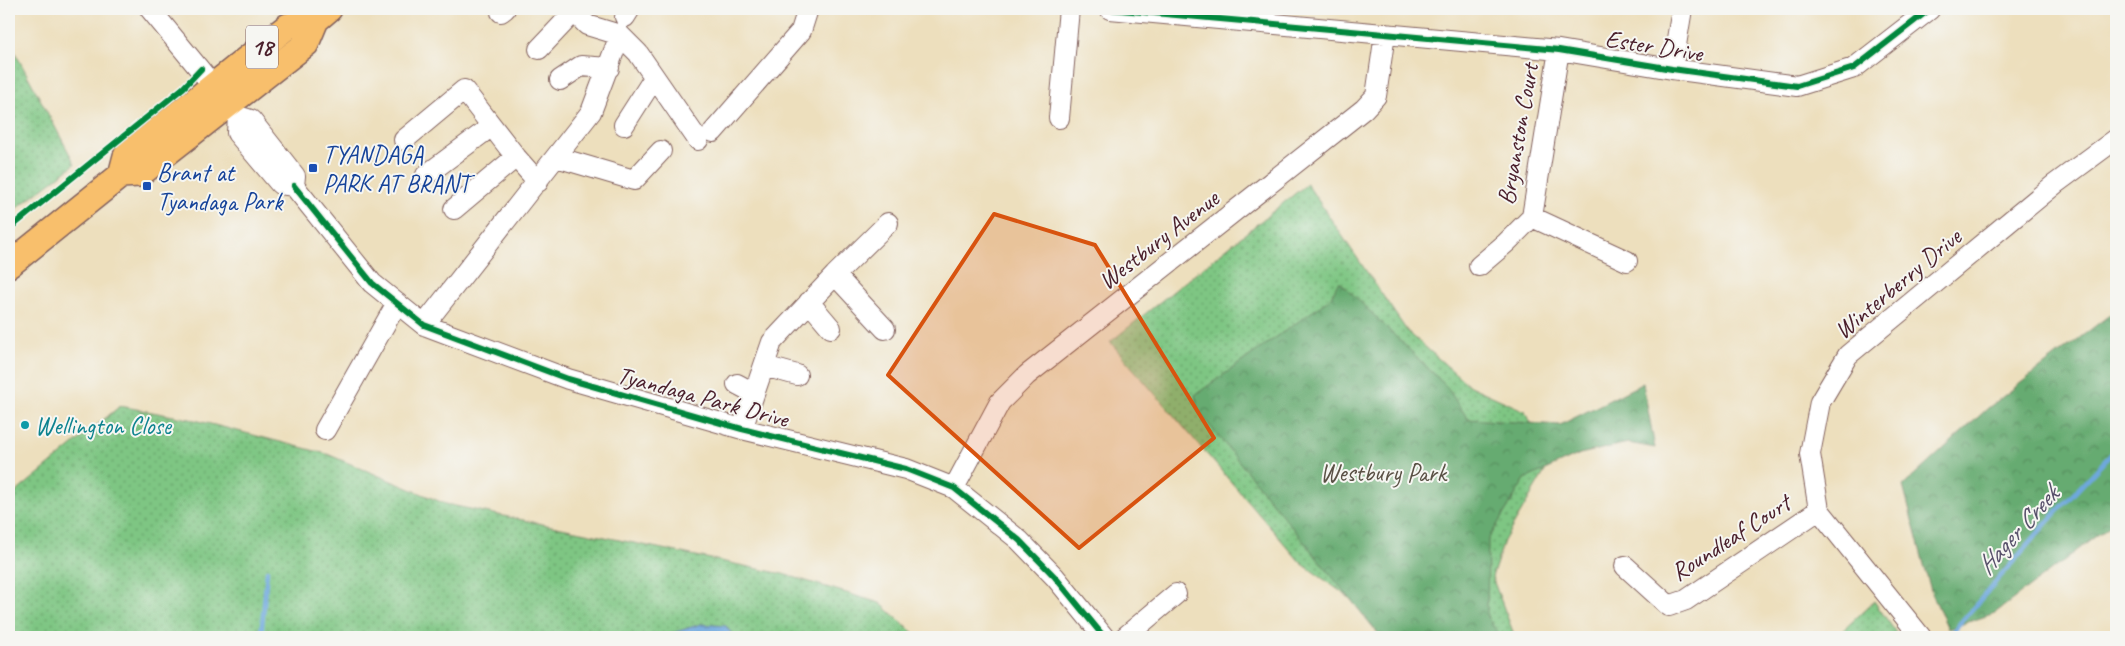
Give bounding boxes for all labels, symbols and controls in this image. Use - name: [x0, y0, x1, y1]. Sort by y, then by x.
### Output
- street label: Ester Drive: [1603, 23, 1707, 70]
- road number: 18: [246, 26, 278, 68]
- street label: Bryanston Court: [1490, 58, 1547, 207]
- place label: TYANDAGA PARK AT BRANT: [323, 139, 476, 200]
- place label: Brant at Tyandaga Park: [157, 157, 284, 218]
- marker: TYANDAGA PARK AT BRANT: [307, 162, 319, 174]
- marker: Brant at Tyandaga Park: [141, 180, 153, 192]
- street label: Westbury Avenue: [1092, 182, 1227, 297]
- street label: Winterberry Drive: [1828, 220, 1969, 346]
- street label: Tyandaga Park Drive: [614, 359, 794, 436]
- place label: Wellington Close: [35, 410, 173, 442]
- marker: Wellington Close: [19, 419, 31, 431]
- park label: Westbury Park: [1320, 457, 1448, 489]
- water label: Hager Creek: [1969, 476, 2069, 581]
- street label: Roundleaf Court: [1665, 485, 1799, 588]

